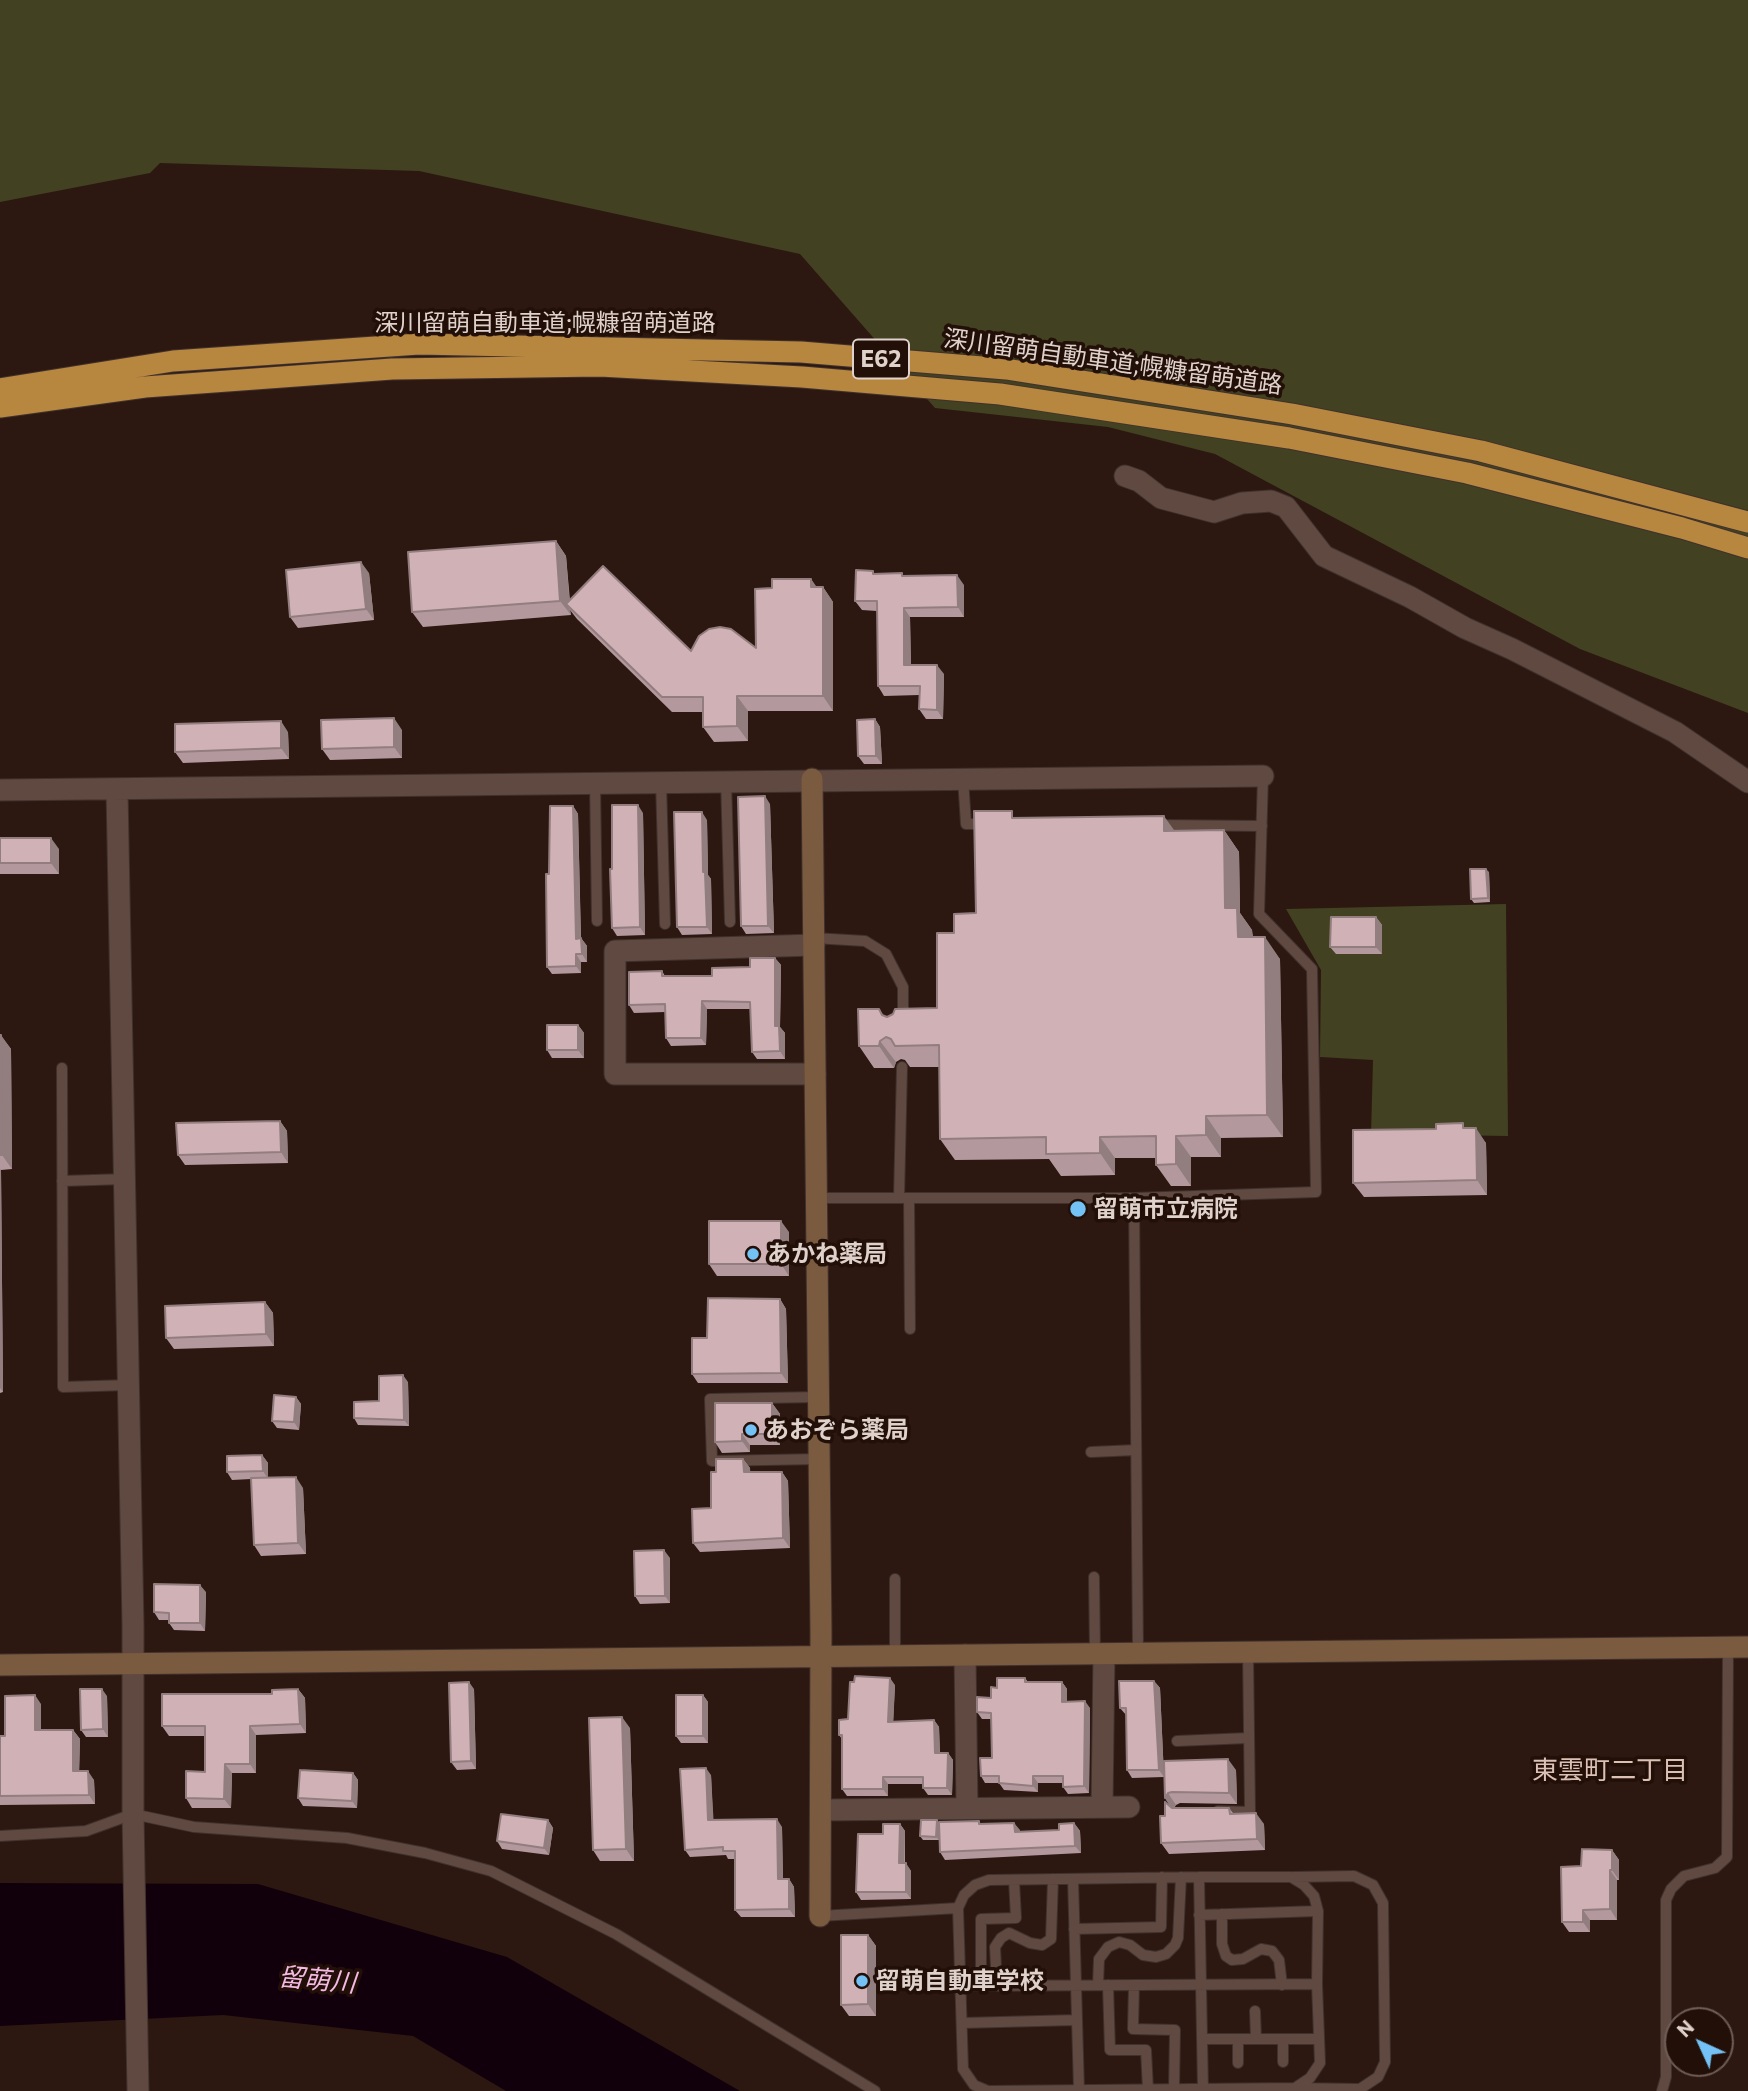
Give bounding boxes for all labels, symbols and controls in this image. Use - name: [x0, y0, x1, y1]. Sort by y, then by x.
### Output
- street label: 深川留萌自動車道;幌糠留萌道路: [374, 309, 716, 337]
- street label: 深川留萌自動車道;幌糠留萌道路: [942, 324, 1284, 400]
- road number: E62: [853, 340, 909, 378]
- place label: 留萌市立病院: [1094, 1195, 1238, 1223]
- marker: 留萌市立病院: [1068, 1199, 1088, 1219]
- place label: あかね薬局: [767, 1240, 887, 1268]
- marker: あかね薬局: [745, 1246, 761, 1262]
- place label: あおぞら薬局: [765, 1416, 909, 1444]
- marker: あおぞら薬局: [743, 1422, 759, 1438]
- district label: 東雲町二丁目: [1532, 1754, 1688, 1786]
- water label: 留萌川: [277, 1961, 357, 1999]
- place label: 留萌自動車学校: [876, 1967, 1044, 1995]
- marker: 留萌自動車学校: [854, 1973, 870, 1989]
- north arrow: [1664, 2007, 1734, 2077]
- text: N: [1672, 2015, 1698, 2041]

